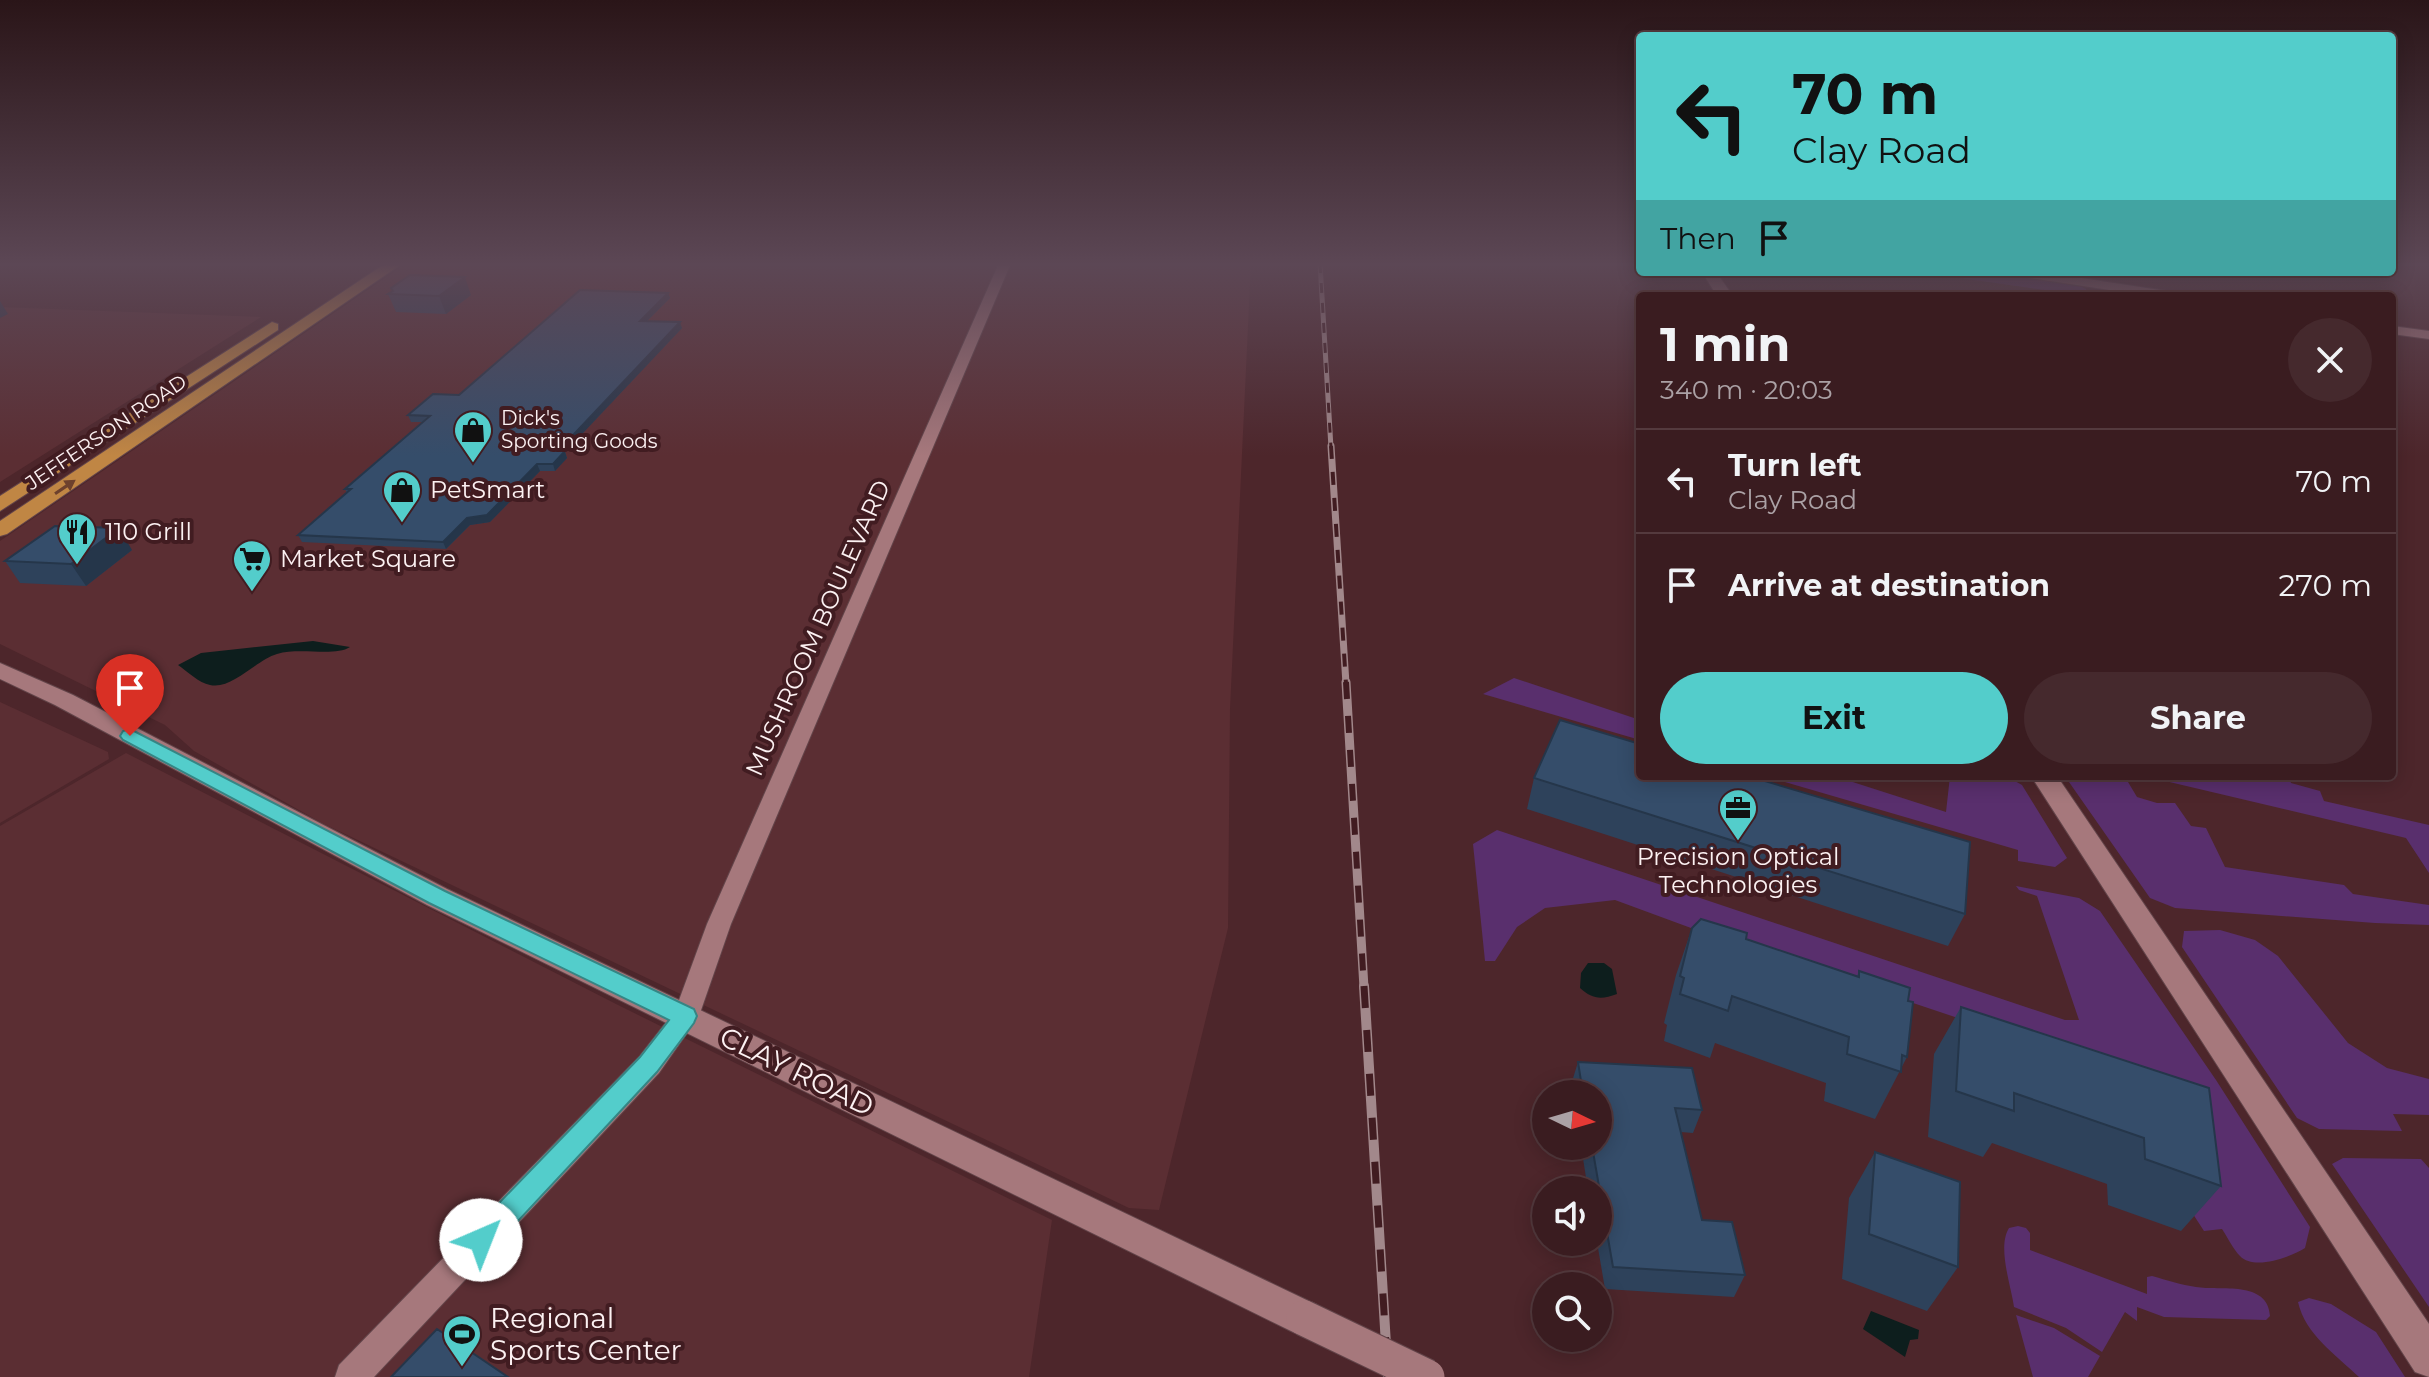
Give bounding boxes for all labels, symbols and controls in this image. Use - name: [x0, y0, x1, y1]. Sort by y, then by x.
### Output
- text: 70 m: [1792, 60, 1938, 128]
- icon: left: [1660, 64, 1764, 168]
- text: Clay Road: [1792, 128, 1971, 172]
- icon: arrive: [1752, 216, 1796, 260]
- text: Then: [1660, 220, 1736, 257]
- text: 1 min: [1660, 315, 1790, 373]
- button: close: [2288, 318, 2372, 402]
- street label: JEFFERSON ROAD: [20, 369, 191, 495]
- text: 340 m · 20:03: [1660, 374, 1833, 406]
- place label: Dick's Sporting Goods: [501, 406, 658, 453]
- shop icon: Dick's Sporting Goods: [452, 409, 494, 464]
- text: Turn left: [1728, 447, 1861, 484]
- icon: left: [1660, 459, 1704, 503]
- text: 70 m: [2295, 463, 2372, 500]
- shop icon: PetSmart: [381, 469, 423, 524]
- place label: PetSmart: [430, 475, 546, 504]
- street label: MUSHROOM BOULEVARD: [739, 476, 896, 780]
- one-way arrow: [54, 480, 75, 495]
- text: Clay Road: [1728, 484, 1857, 516]
- restaurant icon: 110 Grill: [56, 511, 98, 566]
- place label: 110 Grill: [105, 517, 192, 546]
- supermarket icon: Market Square: [231, 538, 273, 593]
- place label: Market Square: [280, 544, 456, 573]
- icon: arrive: [1660, 563, 1704, 607]
- text: Arrive at destination: [1728, 567, 2050, 604]
- text: 270 m: [2278, 567, 2372, 604]
- pin: [96, 654, 164, 736]
- icon: arrive: [108, 666, 152, 710]
- button: Exit: [1660, 672, 2008, 764]
- button: Share: [2024, 672, 2372, 764]
- office icon: Precision Optical Technologies: [1717, 787, 1759, 842]
- place label: Precision Optical Technologies: [1637, 842, 1839, 899]
- street label: CLAY ROAD: [715, 1019, 879, 1123]
- north arrow: [1532, 1080, 1612, 1160]
- map controls: [1532, 1080, 1612, 1352]
- button: sound: [1532, 1176, 1612, 1256]
- position arrow: [439, 1198, 523, 1282]
- button: search: [1532, 1272, 1612, 1352]
- place label: Regional Sports Center: [490, 1301, 682, 1367]
- sports icon: Regional Sports Center: [441, 1313, 483, 1368]

